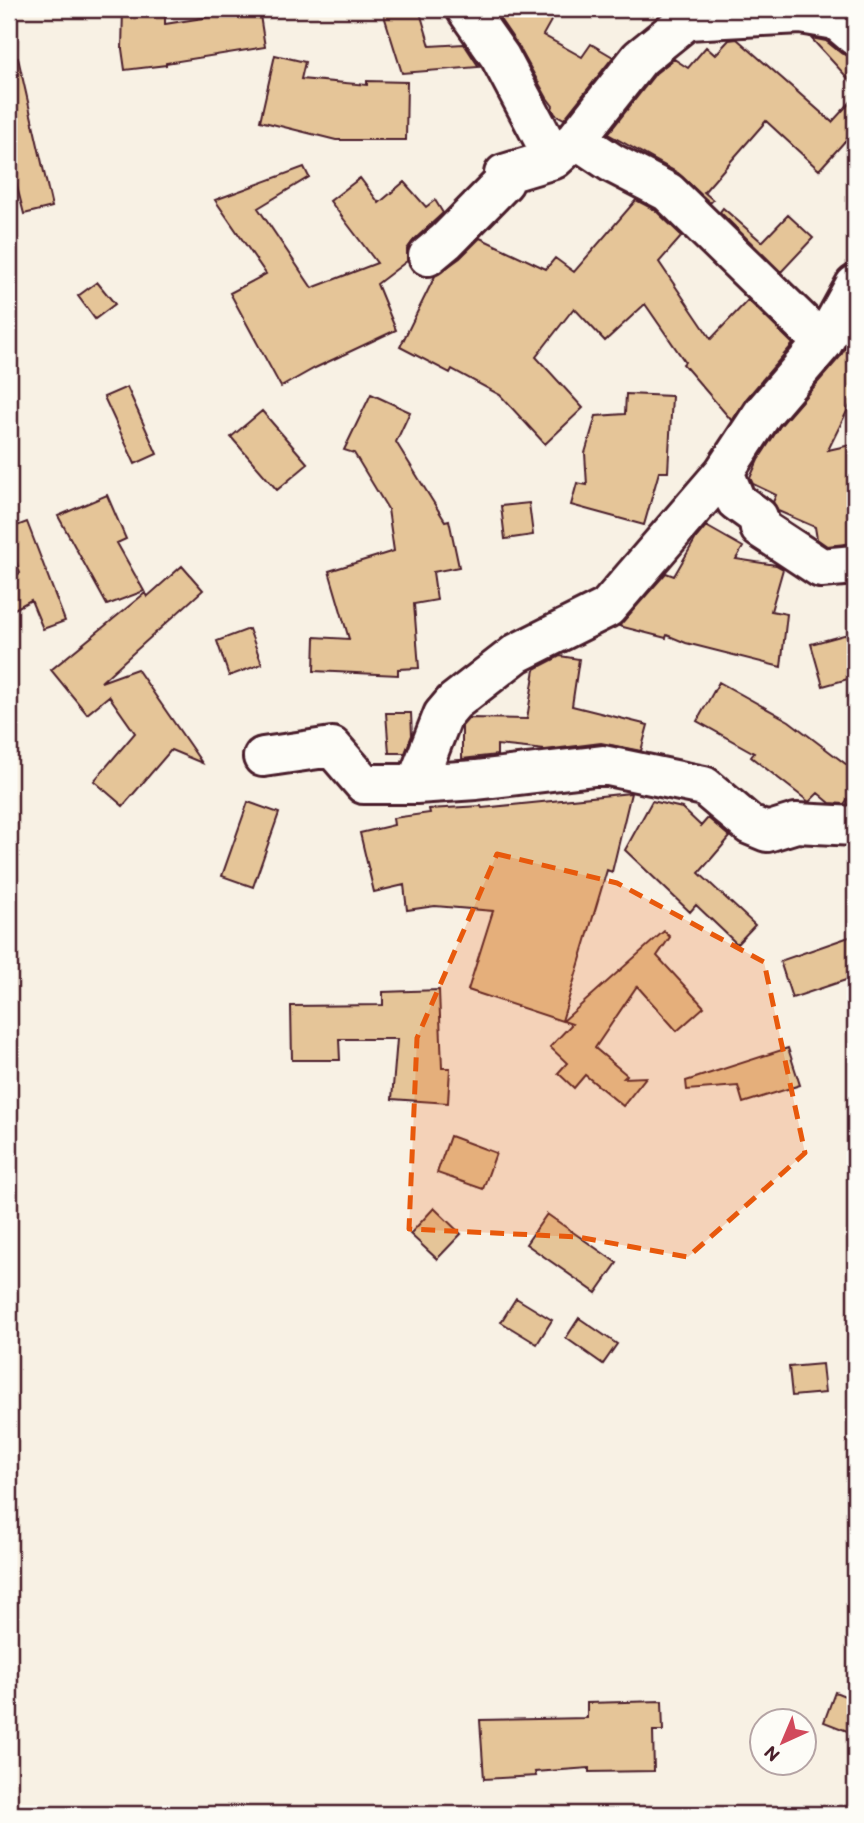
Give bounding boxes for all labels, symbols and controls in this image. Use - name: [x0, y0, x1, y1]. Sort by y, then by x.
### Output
- north arrow: [748, 1708, 818, 1778]
- text: N: [759, 1741, 784, 1767]

